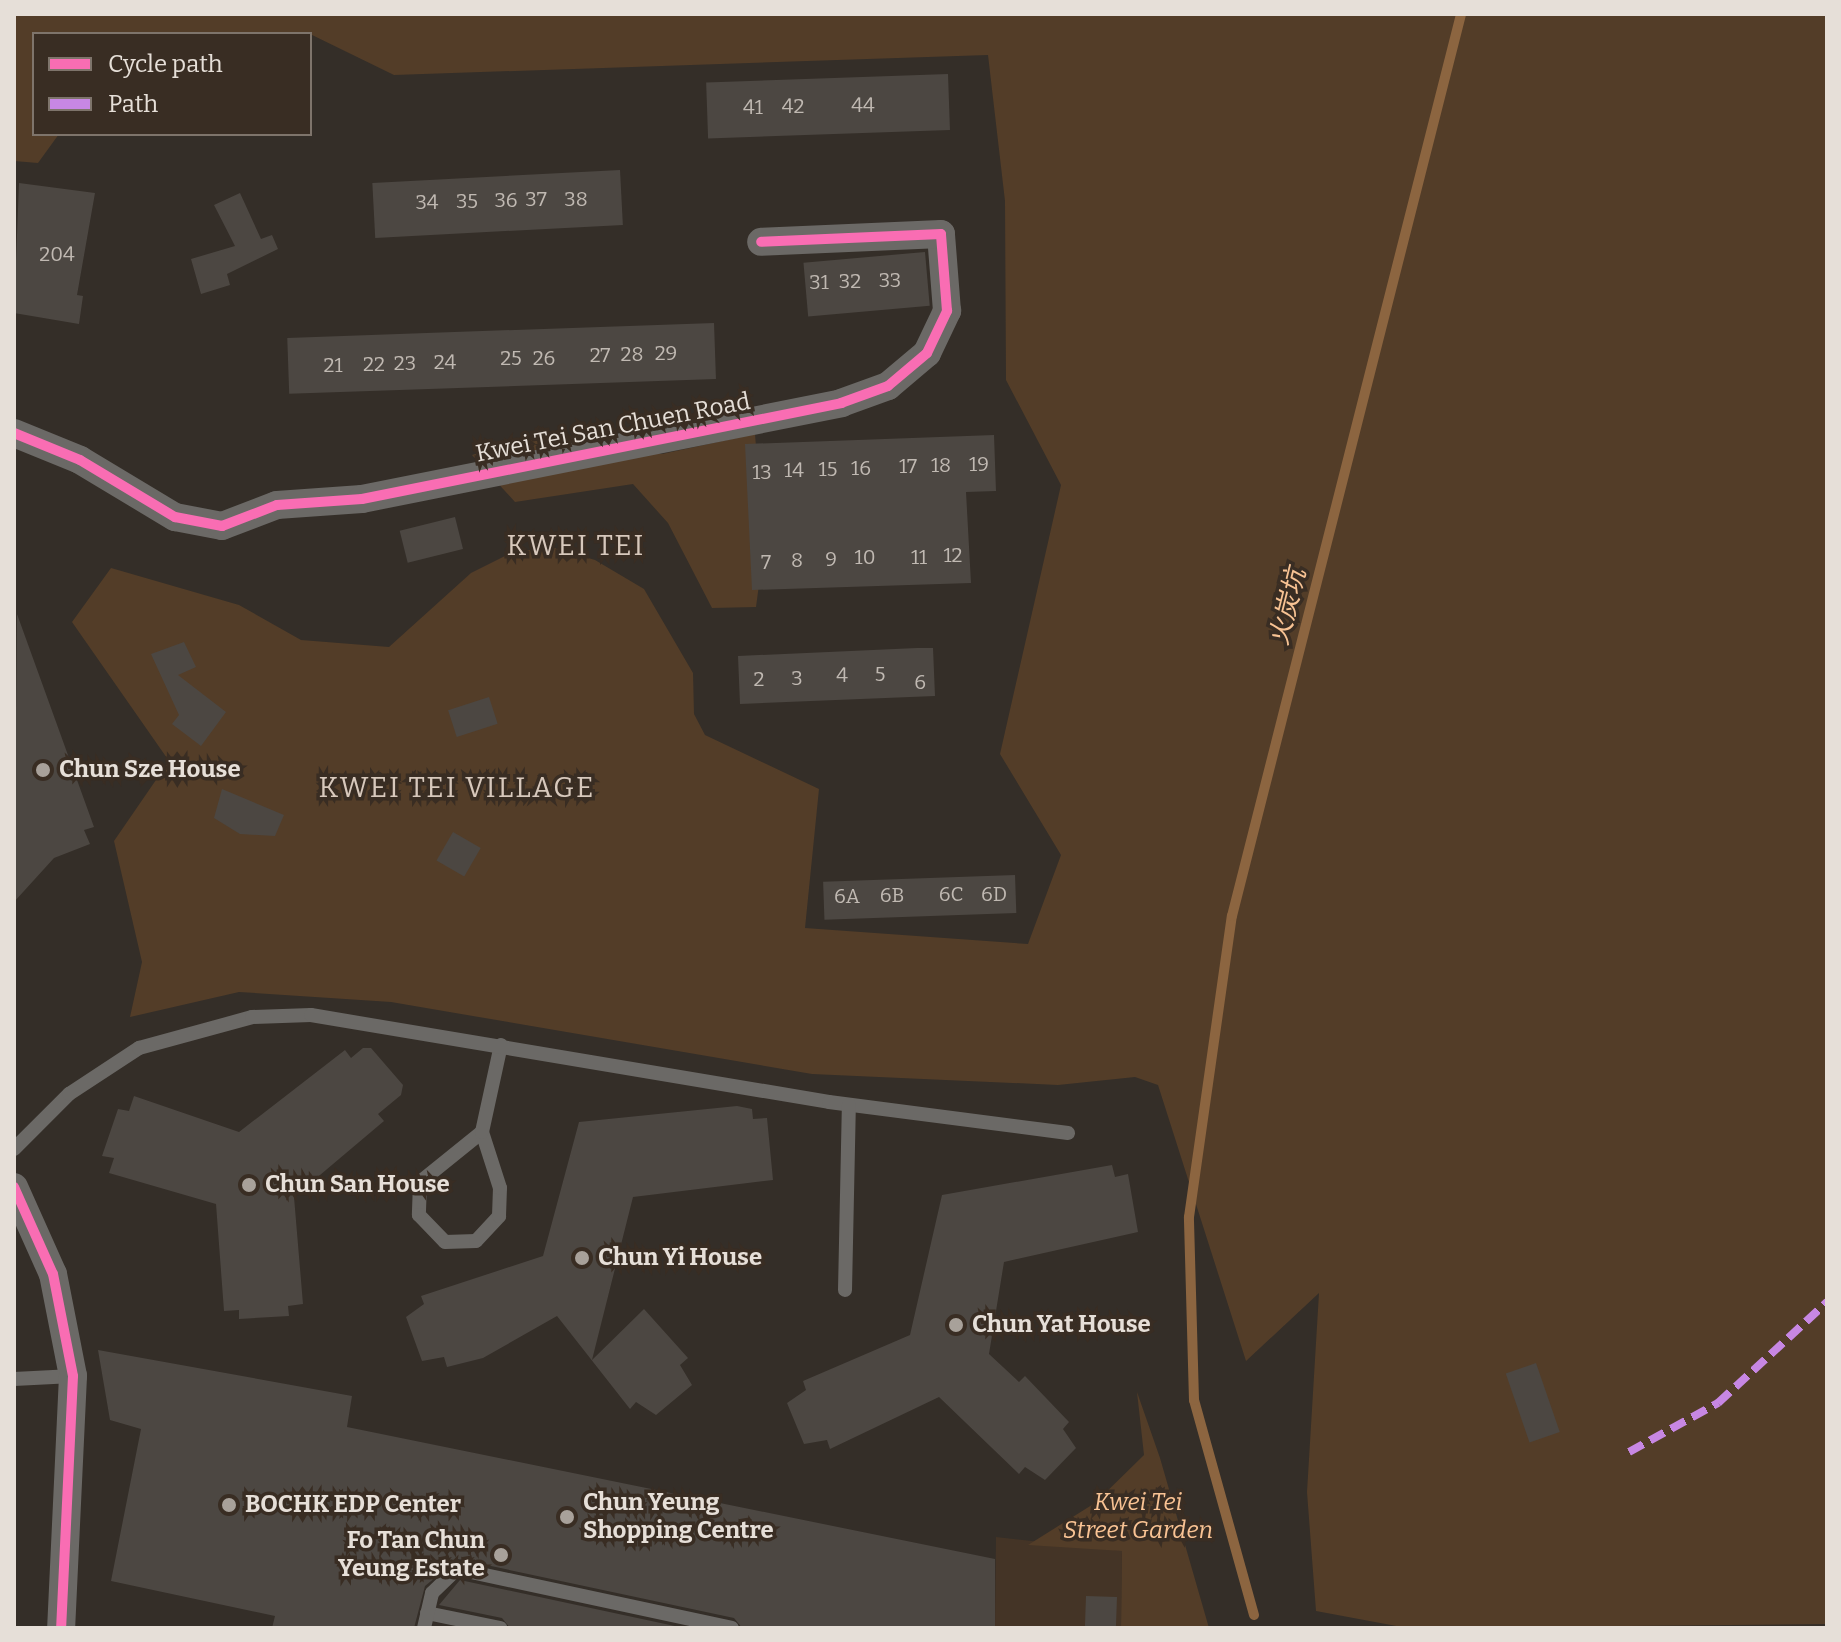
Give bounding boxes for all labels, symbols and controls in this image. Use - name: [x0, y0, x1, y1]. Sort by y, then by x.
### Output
- legend: [32, 32, 312, 136]
- text: Cycle path: [108, 50, 223, 78]
- text: Path: [108, 90, 158, 118]
- house number: 44: [851, 93, 875, 117]
- house number: 42: [782, 94, 804, 118]
- house number: 41: [743, 95, 763, 119]
- house number: 37: [525, 187, 547, 211]
- house number: 38: [564, 187, 588, 211]
- house number: 36: [494, 188, 518, 212]
- house number: 35: [456, 189, 478, 213]
- house number: 34: [415, 190, 439, 214]
- house number: 204: [39, 242, 75, 266]
- house number: 33: [879, 268, 901, 292]
- house number: 32: [839, 269, 861, 293]
- house number: 31: [809, 270, 829, 294]
- house number: 29: [655, 341, 677, 365]
- house number: 28: [621, 342, 643, 366]
- house number: 27: [590, 343, 610, 367]
- house number: 25: [500, 346, 522, 370]
- house number: 26: [533, 346, 555, 370]
- house number: 24: [434, 350, 456, 374]
- house number: 23: [394, 351, 416, 375]
- house number: 22: [363, 352, 385, 376]
- house number: 21: [324, 353, 342, 377]
- street label: Kwei Tei San Chuen Road: [473, 387, 753, 469]
- house number: 19: [969, 452, 989, 476]
- house number: 18: [931, 453, 951, 477]
- house number: 17: [899, 454, 917, 478]
- house number: 16: [851, 456, 871, 480]
- house number: 15: [819, 457, 837, 481]
- house number: 14: [784, 458, 804, 482]
- house number: 13: [752, 460, 772, 484]
- district label: KWEI TEI: [507, 529, 645, 563]
- house number: 12: [944, 543, 962, 567]
- house number: 10: [855, 545, 875, 569]
- house number: 11: [911, 545, 927, 569]
- house number: 9: [825, 547, 837, 571]
- house number: 8: [791, 548, 803, 572]
- house number: 7: [761, 550, 771, 574]
- water label: 火炭坑: [1263, 565, 1313, 649]
- house number: 5: [875, 662, 885, 686]
- house number: 4: [836, 663, 848, 687]
- house number: 3: [791, 666, 803, 690]
- house number: 2: [754, 667, 764, 691]
- house number: 6: [914, 670, 926, 694]
- place label: Chun Sze House: [59, 756, 241, 784]
- marker: Chun Sze House: [34, 761, 52, 779]
- district label: KWEI TEI VILLAGE: [319, 771, 595, 805]
- house number: 6C: [939, 882, 963, 906]
- house number: 6D: [981, 882, 1007, 906]
- house number: 6B: [880, 883, 904, 907]
- house number: 6A: [834, 884, 860, 908]
- place label: Chun San House: [265, 1171, 450, 1199]
- marker: Chun San House: [240, 1176, 258, 1194]
- place label: Chun Yi House: [598, 1244, 762, 1272]
- marker: Chun Yi House: [573, 1249, 591, 1267]
- place label: Chun Yat House: [972, 1311, 1151, 1339]
- marker: Chun Yat House: [947, 1316, 965, 1334]
- place label: Chun Yeung Shopping Centre: [583, 1489, 774, 1545]
- park label: Kwei Tei Street Garden: [1063, 1489, 1213, 1545]
- place label: BOCHK EDP Center: [245, 1491, 461, 1519]
- marker: BOCHK EDP Center: [220, 1496, 238, 1514]
- marker: Chun Yeung Shopping Centre: [558, 1508, 576, 1526]
- place label: Fo Tan Chun Yeung Estate: [338, 1527, 485, 1583]
- marker: Fo Tan Chun Yeung Estate: [492, 1546, 510, 1564]

